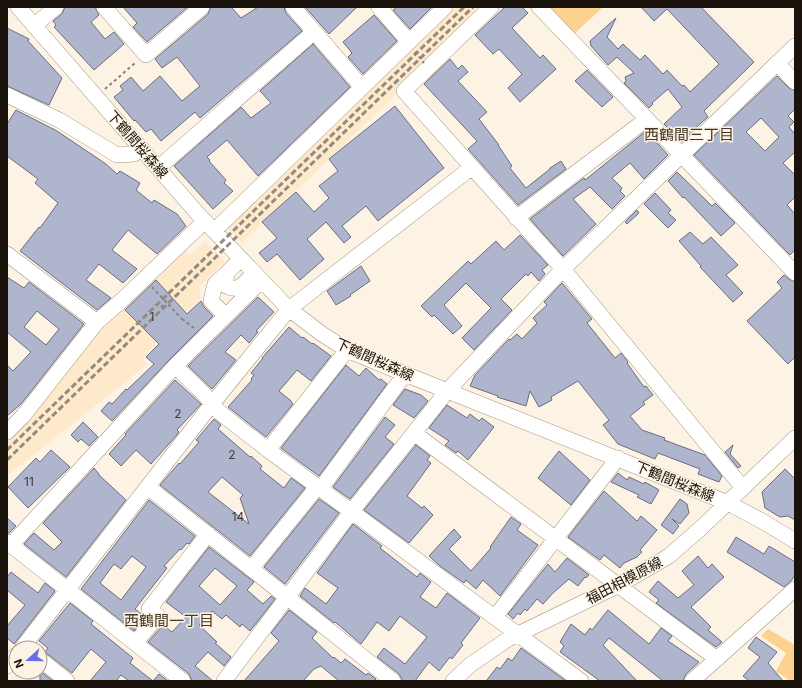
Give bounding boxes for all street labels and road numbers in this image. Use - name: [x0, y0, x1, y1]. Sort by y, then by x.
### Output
- street label: 下鶴間桜森線: [104, 107, 172, 181]
- street label: 下鶴間桜森線: [333, 334, 417, 384]
- street label: 下鶴間桜森線: [633, 457, 717, 505]
- street label: 福田相模原線: [583, 553, 665, 607]

